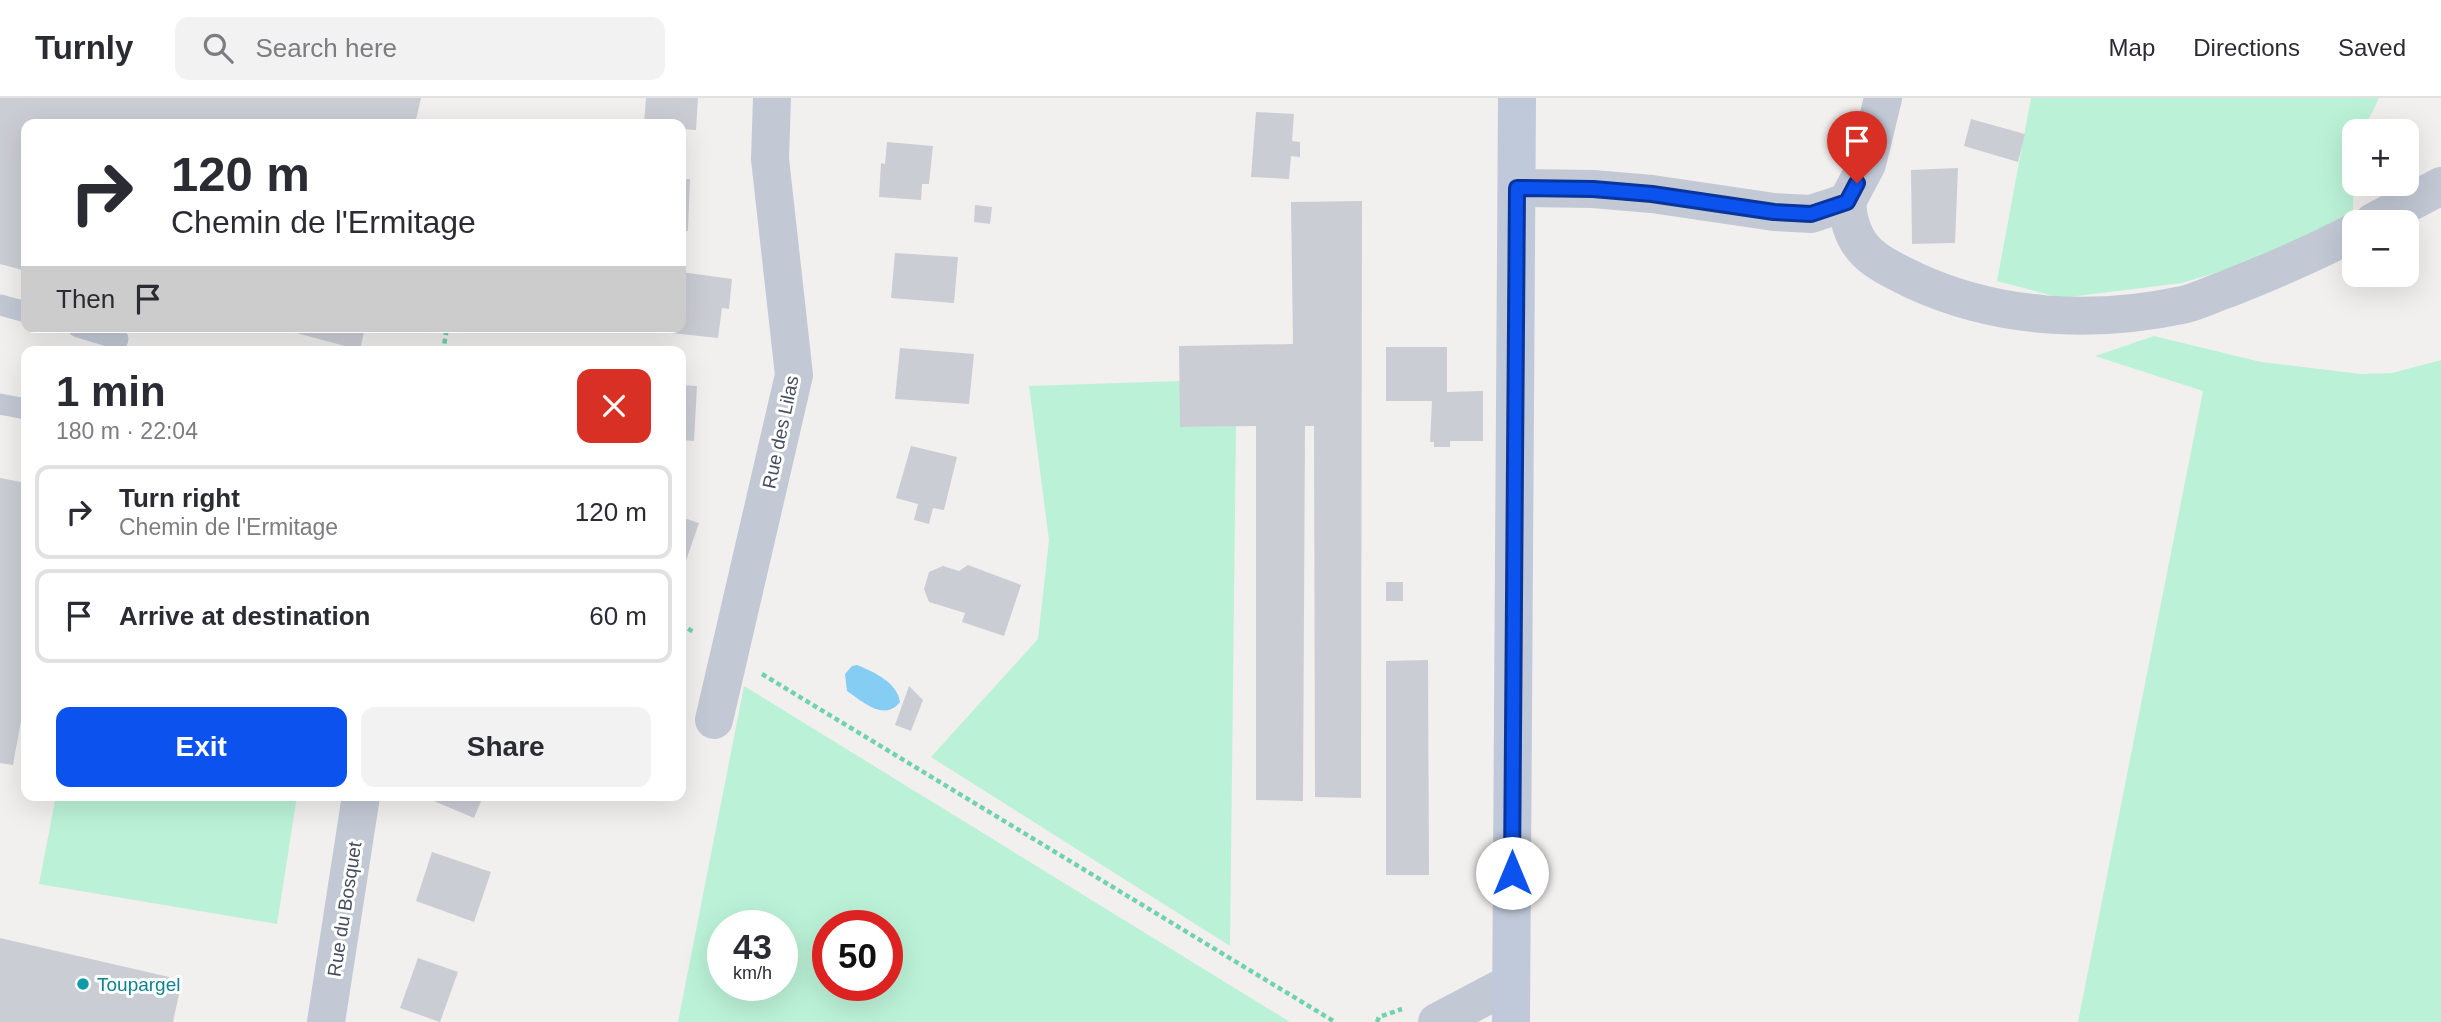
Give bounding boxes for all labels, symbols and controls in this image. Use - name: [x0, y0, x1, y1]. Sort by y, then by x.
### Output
- search box: [175, 17, 665, 80]
- text: Turnly: [35, 29, 133, 66]
- icon: search: [199, 29, 237, 67]
- text: Search here: [255, 33, 397, 63]
- text: Map: [2109, 34, 2155, 61]
- text: Directions: [2193, 34, 2300, 61]
- text: Saved: [2338, 34, 2406, 61]
- pin: [1827, 111, 1887, 183]
- map controls: [2342, 119, 2419, 287]
- button: +: [2342, 119, 2419, 196]
- icon: arrive: [1838, 122, 1876, 160]
- icon: right: [56, 147, 147, 238]
- text: 120 m: [171, 147, 310, 201]
- text: Chemin de l'Ermitage: [171, 204, 476, 240]
- button: −: [2342, 210, 2419, 287]
- icon: arrive: [129, 280, 167, 318]
- text: Then: [56, 284, 115, 314]
- text: 1 min: [56, 368, 166, 415]
- button: close: [577, 369, 651, 443]
- street label: Rue des Lilas: [758, 374, 803, 491]
- text: 180 m · 22:04: [56, 418, 198, 444]
- text: Turn right: [119, 483, 240, 513]
- icon: right: [60, 493, 98, 531]
- text: 120 m: [575, 497, 647, 527]
- text: Chemin de l'Ermitage: [119, 514, 338, 540]
- icon: arrive: [60, 597, 98, 635]
- text: Arrive at destination: [119, 601, 370, 631]
- text: 60 m: [589, 601, 647, 631]
- button: Exit: [56, 707, 347, 787]
- button: Share: [361, 707, 651, 787]
- position arrow: [1475, 836, 1549, 910]
- street label: Rue du Bosquet: [323, 839, 366, 978]
- speed limit sign: 50: [812, 910, 903, 1001]
- text: 43: [733, 927, 772, 966]
- text: km/h: [733, 963, 772, 983]
- place label: Toupargel: [97, 974, 180, 995]
- marker: Toupargel: [75, 976, 91, 992]

